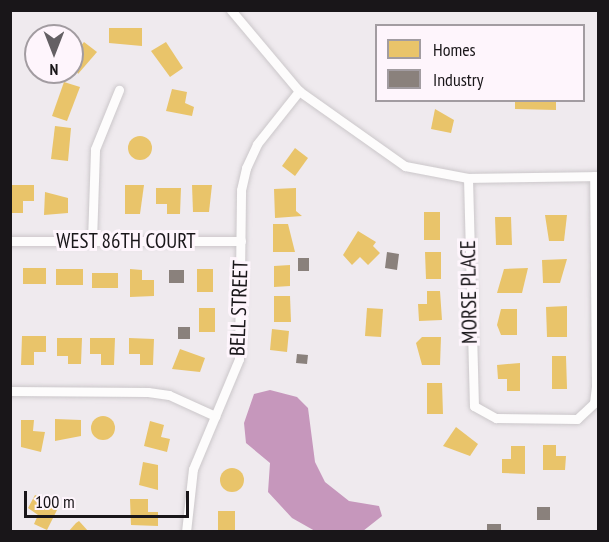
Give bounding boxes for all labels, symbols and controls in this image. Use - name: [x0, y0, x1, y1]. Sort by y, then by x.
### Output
- north arrow: [24, 24, 84, 84]
- legend: [375, 24, 585, 102]
- text: Homes: [433, 38, 476, 61]
- text: N: [50, 60, 58, 80]
- text: Industry: [433, 68, 483, 91]
- street label: WEST 86TH COURT: [56, 228, 196, 254]
- street label: MORSE PLACE: [455, 240, 483, 344]
- street label: BELL STREET: [225, 259, 253, 357]
- scale bar: [27, 479, 192, 517]
- text: 100 m: [35, 490, 75, 513]

